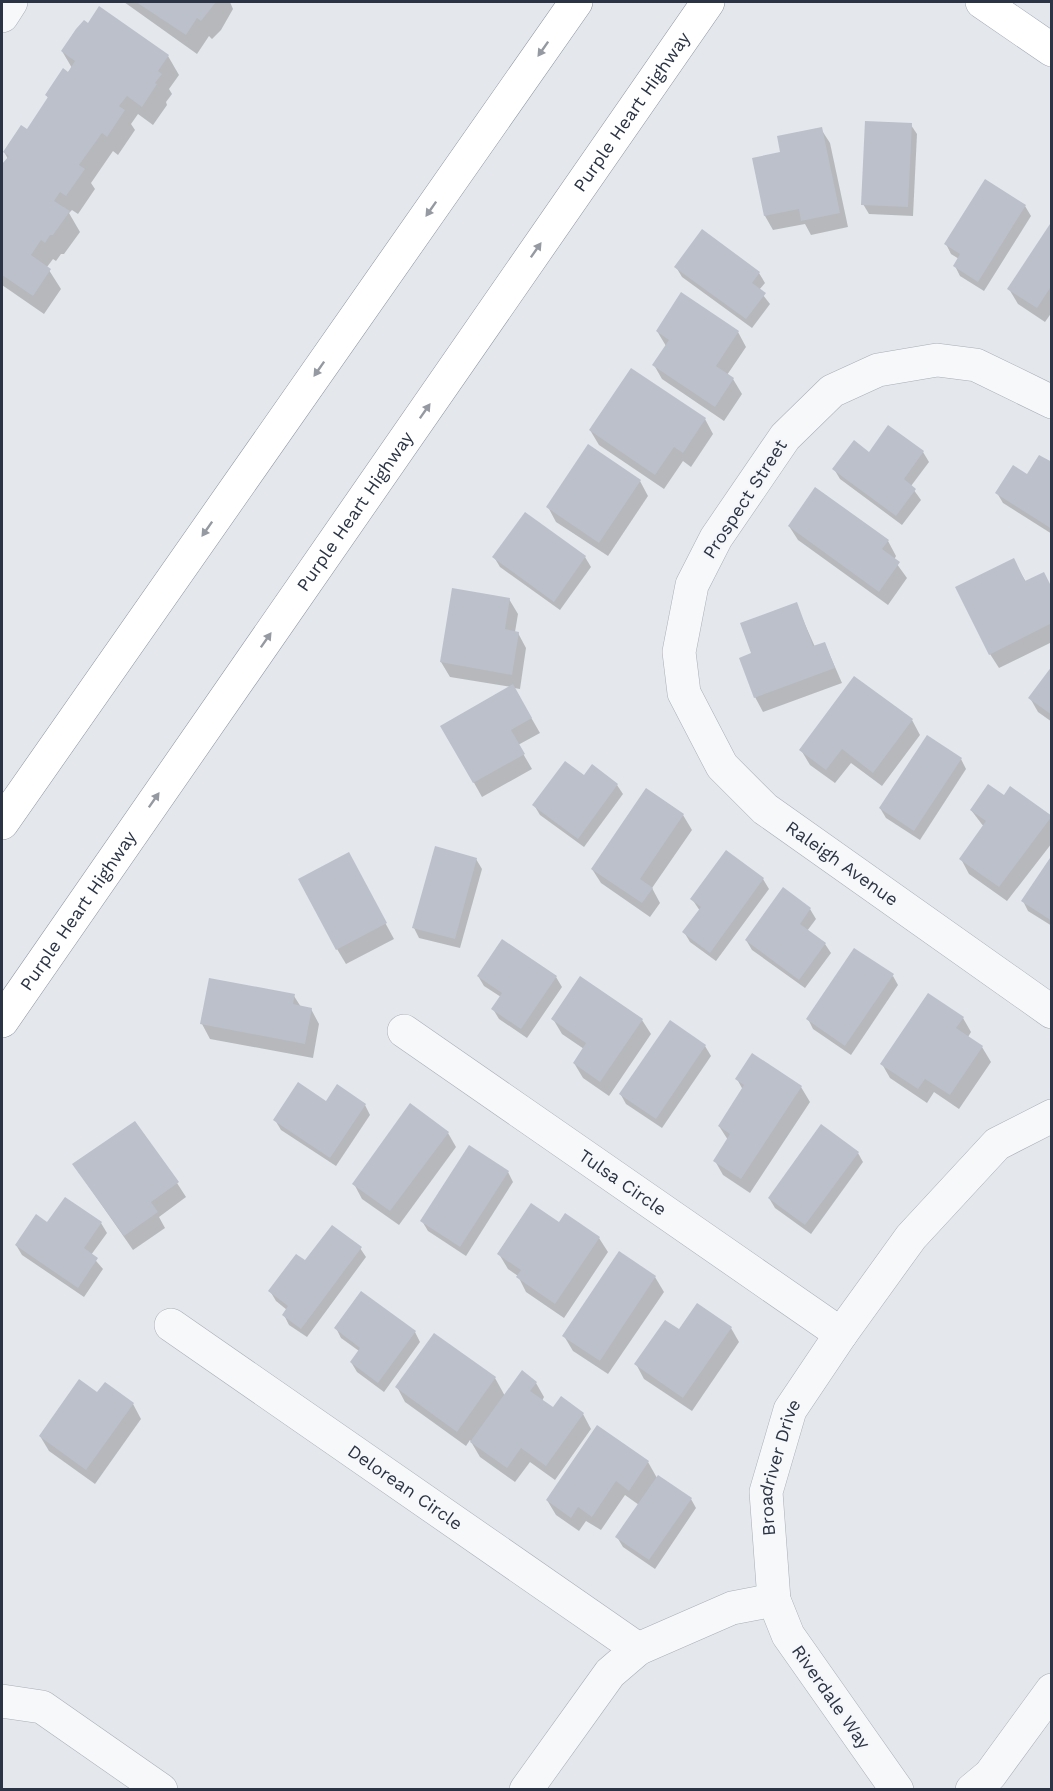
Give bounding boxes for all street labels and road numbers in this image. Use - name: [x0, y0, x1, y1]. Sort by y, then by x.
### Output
- street label: Purple Heart Highway: [569, 27, 694, 195]
- street label: Purple Heart Highway: [292, 427, 418, 595]
- street label: Prospect Street: [698, 435, 791, 562]
- street label: Raleigh Avenue: [782, 816, 902, 910]
- street label: Purple Heart Highway: [15, 826, 141, 994]
- street label: Tulsa Circle: [575, 1144, 671, 1220]
- street label: Broadriver Drive: [754, 1394, 805, 1537]
- street label: Delorean Circle: [344, 1440, 467, 1534]
- street label: Riverdale Way: [788, 1641, 875, 1753]

